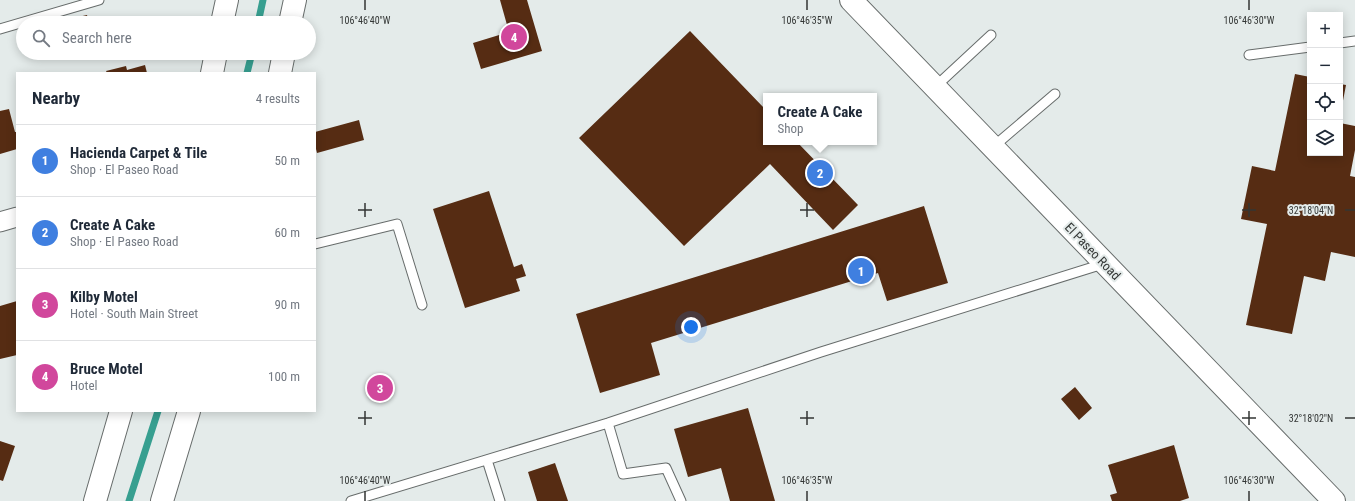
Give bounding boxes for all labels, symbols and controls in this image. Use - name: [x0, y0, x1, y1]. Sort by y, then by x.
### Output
- map controls: [1307, 12, 1343, 156]
- button: +: [1307, 12, 1343, 48]
- text: 106°46'40"W: [340, 15, 391, 26]
- text: 106°46'35"W: [782, 15, 833, 26]
- text: 106°46'30"W: [1224, 15, 1275, 26]
- search box: [16, 16, 316, 60]
- pin: 4: [501, 22, 527, 52]
- icon: search: [30, 27, 52, 49]
- text: Search here: [62, 29, 132, 47]
- button: −: [1307, 48, 1343, 84]
- button: locate: [1307, 84, 1343, 120]
- text: Nearby: [32, 88, 80, 108]
- text: 4 results: [256, 91, 300, 106]
- popup: [763, 93, 877, 145]
- text: Create A Cake: [777, 103, 863, 121]
- button: layers: [1307, 120, 1343, 156]
- text: Shop: [777, 121, 803, 136]
- text: Hacienda Carpet & Tile: [70, 144, 207, 162]
- text: 1: [42, 153, 48, 168]
- text: 50 m: [274, 153, 300, 168]
- pin: 2: [807, 158, 833, 188]
- text: Shop · El Paseo Road: [70, 162, 179, 177]
- text: 32°18'04"N: [1289, 205, 1333, 216]
- text: Create A Cake: [70, 216, 155, 234]
- street label: El Paseo Road: [1062, 220, 1124, 283]
- text: 2: [42, 225, 48, 240]
- text: 60 m: [274, 225, 300, 240]
- text: Shop · El Paseo Road: [70, 234, 179, 249]
- pin: 1: [848, 256, 874, 286]
- text: Kilby Motel: [70, 288, 138, 306]
- text: 3: [42, 297, 48, 312]
- text: 90 m: [274, 297, 300, 312]
- text: Hotel · South Main Street: [70, 306, 198, 321]
- your location: [681, 317, 701, 337]
- text: Bruce Motel: [70, 360, 143, 378]
- text: 4: [42, 369, 48, 384]
- text: 100 m: [268, 369, 300, 384]
- pin: 3: [367, 373, 393, 403]
- text: Hotel: [70, 378, 98, 393]
- text: 32°18'02"N: [1289, 413, 1333, 424]
- text: 106°46'40"W: [340, 475, 391, 486]
- text: 106°46'35"W: [782, 475, 833, 486]
- text: 106°46'30"W: [1224, 475, 1275, 486]

